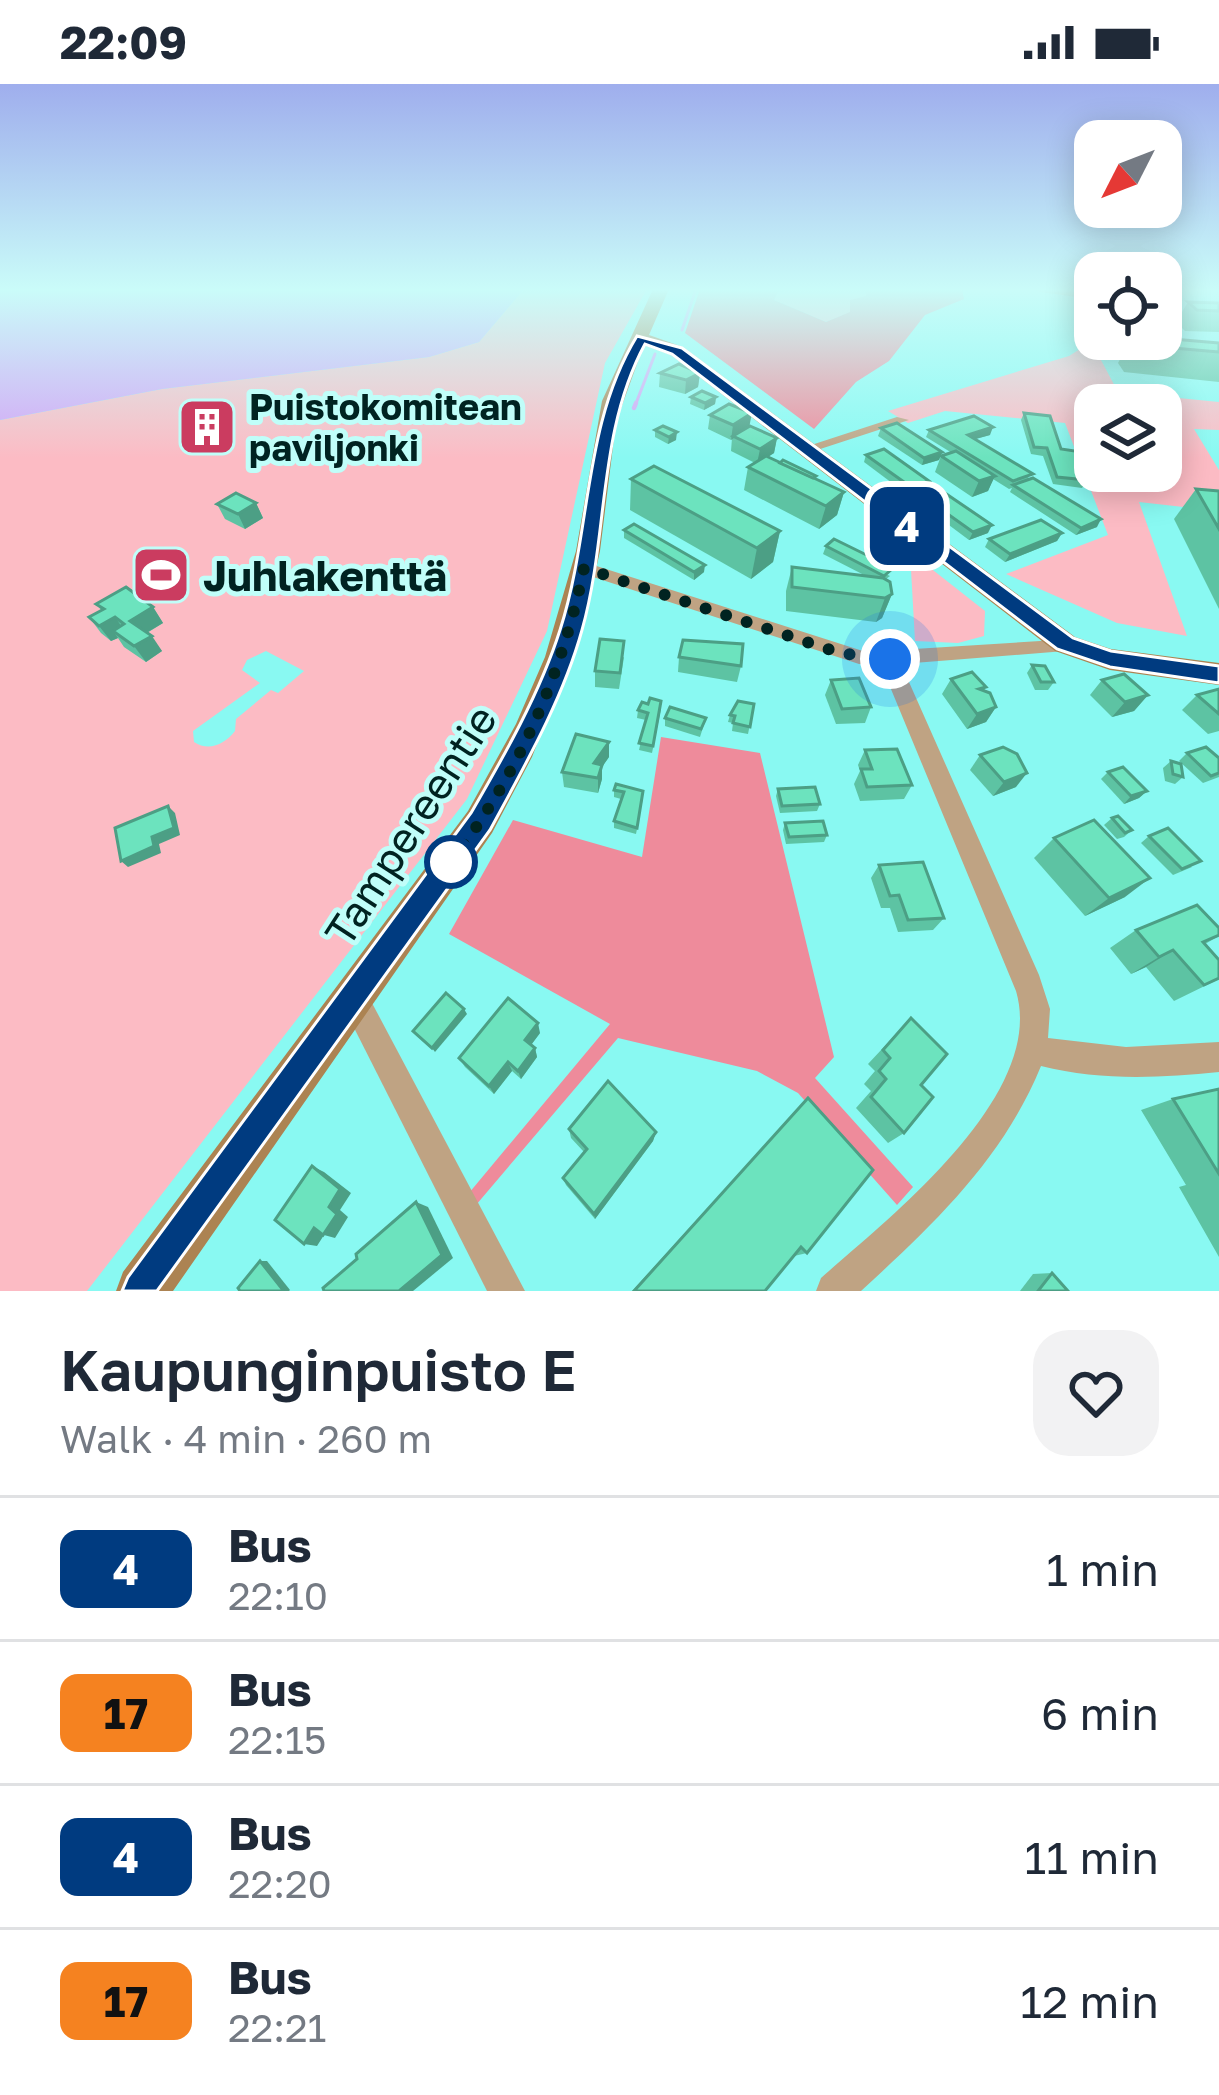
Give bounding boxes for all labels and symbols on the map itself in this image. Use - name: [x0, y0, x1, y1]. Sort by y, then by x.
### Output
- north arrow: [1074, 120, 1182, 228]
- place label: Puistokomitean paviljonki: [249, 385, 522, 469]
- building icon: Puistokomitean paviljonki: [176, 396, 238, 458]
- line badge: 4: [868, 487, 946, 565]
- sports icon: Juhlakenttä: [130, 544, 192, 606]
- place label: Juhlakenttä: [203, 550, 447, 600]
- your location: [860, 629, 920, 689]
- street label: Tampereentie: [314, 696, 506, 954]
- unlabelled marker: [426, 837, 476, 887]

